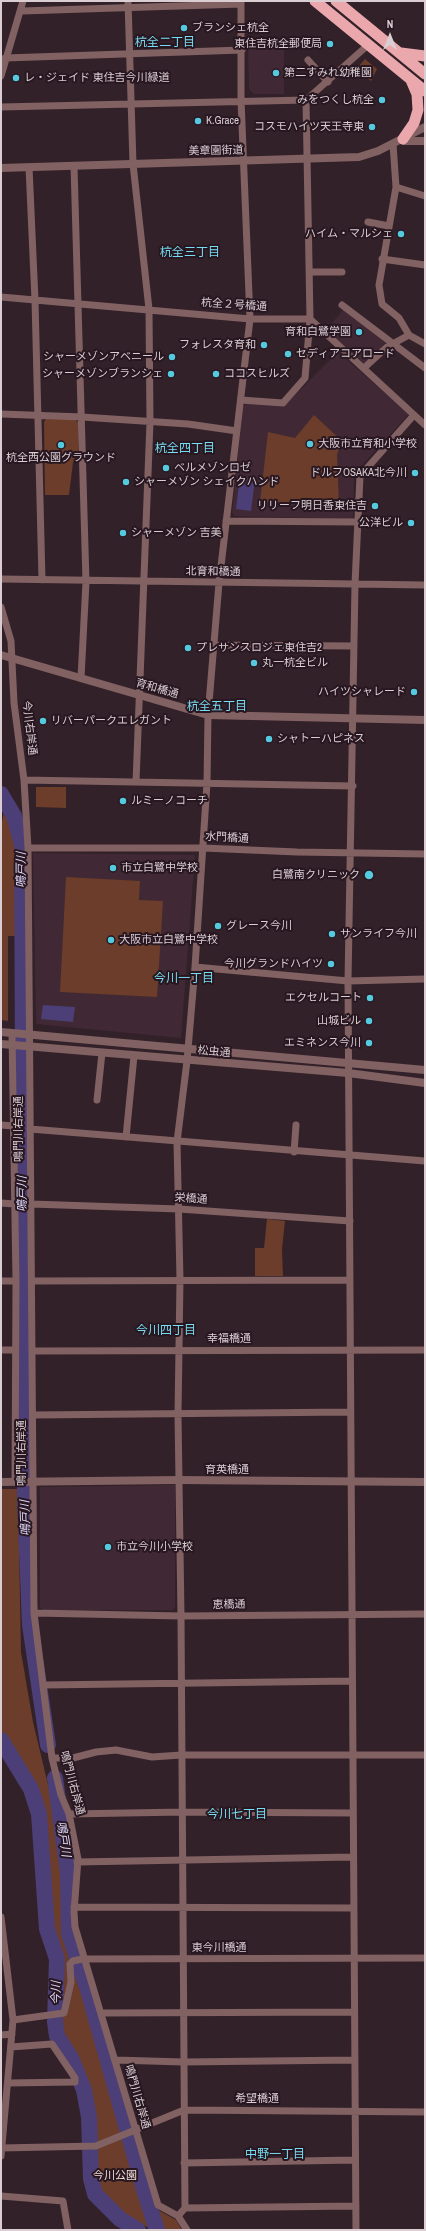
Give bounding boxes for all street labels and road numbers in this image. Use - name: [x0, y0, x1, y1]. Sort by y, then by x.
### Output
- street label: 美章園街道: [188, 144, 244, 158]
- street label: 杭全２号橋通: [201, 296, 267, 314]
- street label: 北育和橋通: [185, 565, 241, 579]
- street label: 育和橋通: [134, 677, 180, 701]
- street label: 今川右岸通: [19, 700, 39, 756]
- street label: 水門橋通: [205, 830, 249, 846]
- street label: 松虫通: [197, 1044, 231, 1060]
- street label: 鳴門川右岸通: [12, 1096, 26, 1162]
- street label: 栄橋通: [174, 1191, 208, 1207]
- street label: 幸福橋通: [207, 1332, 251, 1346]
- street label: 鳴門川右岸通: [15, 1420, 29, 1486]
- street label: 育英橋通: [205, 1463, 249, 1477]
- street label: 恵橋通: [212, 1598, 246, 1612]
- street label: 鳴門川右岸通: [57, 1749, 87, 1817]
- street label: 東今川橋通: [192, 1941, 246, 1955]
- street label: 鳴門川右岸通: [122, 2063, 152, 2131]
- street label: 希望橋通: [235, 2092, 279, 2106]

